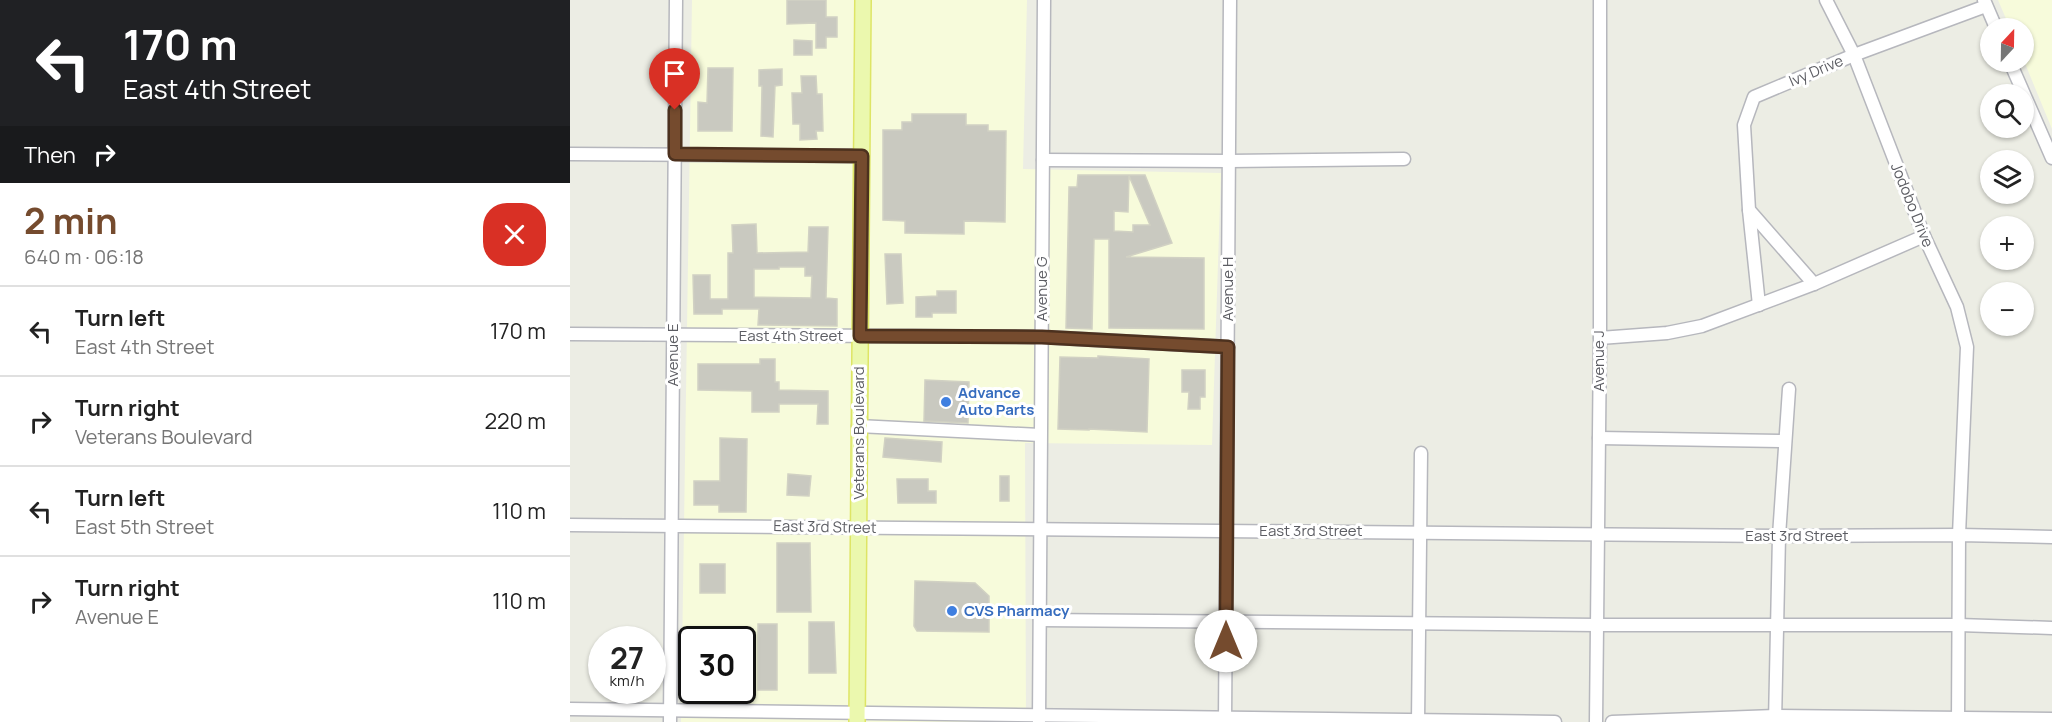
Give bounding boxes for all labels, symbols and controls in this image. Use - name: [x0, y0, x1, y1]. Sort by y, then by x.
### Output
- text: 170 m: [123, 15, 238, 73]
- north arrow: [1980, 18, 2034, 72]
- map controls: [1980, 18, 2034, 336]
- icon: left: [24, 24, 102, 102]
- pin: [649, 48, 700, 110]
- street label: Ivy Drive: [1785, 50, 1846, 91]
- icon: arrive: [658, 57, 691, 90]
- text: East 4th Street: [123, 70, 311, 107]
- button: search: [1980, 84, 2034, 138]
- icon: right: [88, 138, 121, 171]
- text: Then: [24, 140, 76, 170]
- button: layers: [1980, 150, 2034, 204]
- street label: Jodobo Drive: [1886, 159, 1939, 250]
- text: 2 min: [24, 196, 118, 245]
- button: close: [483, 203, 546, 266]
- button: +: [1980, 216, 2034, 270]
- text: 640 m · 06:18: [24, 243, 144, 270]
- street label: Avenue G: [1031, 256, 1052, 321]
- street label: Avenue H: [1217, 257, 1238, 321]
- button: −: [1980, 282, 2034, 336]
- text: Turn left: [75, 303, 165, 333]
- icon: left: [24, 315, 57, 348]
- text: 170 m: [490, 316, 546, 346]
- street label: Avenue E: [662, 324, 683, 386]
- street label: East 4th Street: [739, 325, 843, 346]
- street label: Avenue J: [1588, 330, 1609, 392]
- text: East 4th Street: [75, 333, 214, 360]
- street label: Veterans Boulevard: [848, 366, 869, 500]
- place label: Advance Auto Parts: [958, 382, 1034, 420]
- text: Turn right: [75, 393, 180, 423]
- marker: Advance Auto Parts: [939, 395, 953, 409]
- icon: right: [24, 405, 57, 438]
- text: 220 m: [484, 406, 546, 436]
- text: Veterans Boulevard: [75, 423, 253, 450]
- text: Turn left: [75, 483, 165, 513]
- icon: left: [24, 495, 57, 528]
- text: 110 m: [492, 496, 546, 526]
- text: East 5th Street: [75, 513, 214, 540]
- street label: East 3rd Street: [773, 515, 877, 538]
- street label: East 3rd Street: [1259, 520, 1363, 541]
- street label: East 3rd Street: [1745, 525, 1849, 546]
- text: Turn right: [75, 573, 180, 603]
- icon: right: [24, 585, 57, 618]
- text: 110 m: [492, 586, 546, 616]
- place label: CVS Pharmacy: [964, 600, 1070, 621]
- text: Avenue E: [75, 603, 159, 630]
- marker: CVS Pharmacy: [945, 604, 959, 618]
- position arrow: [1194, 609, 1258, 673]
- speed limit sign: 30: [678, 626, 756, 704]
- text: 27: [610, 637, 644, 678]
- text: km/h: [610, 670, 644, 691]

